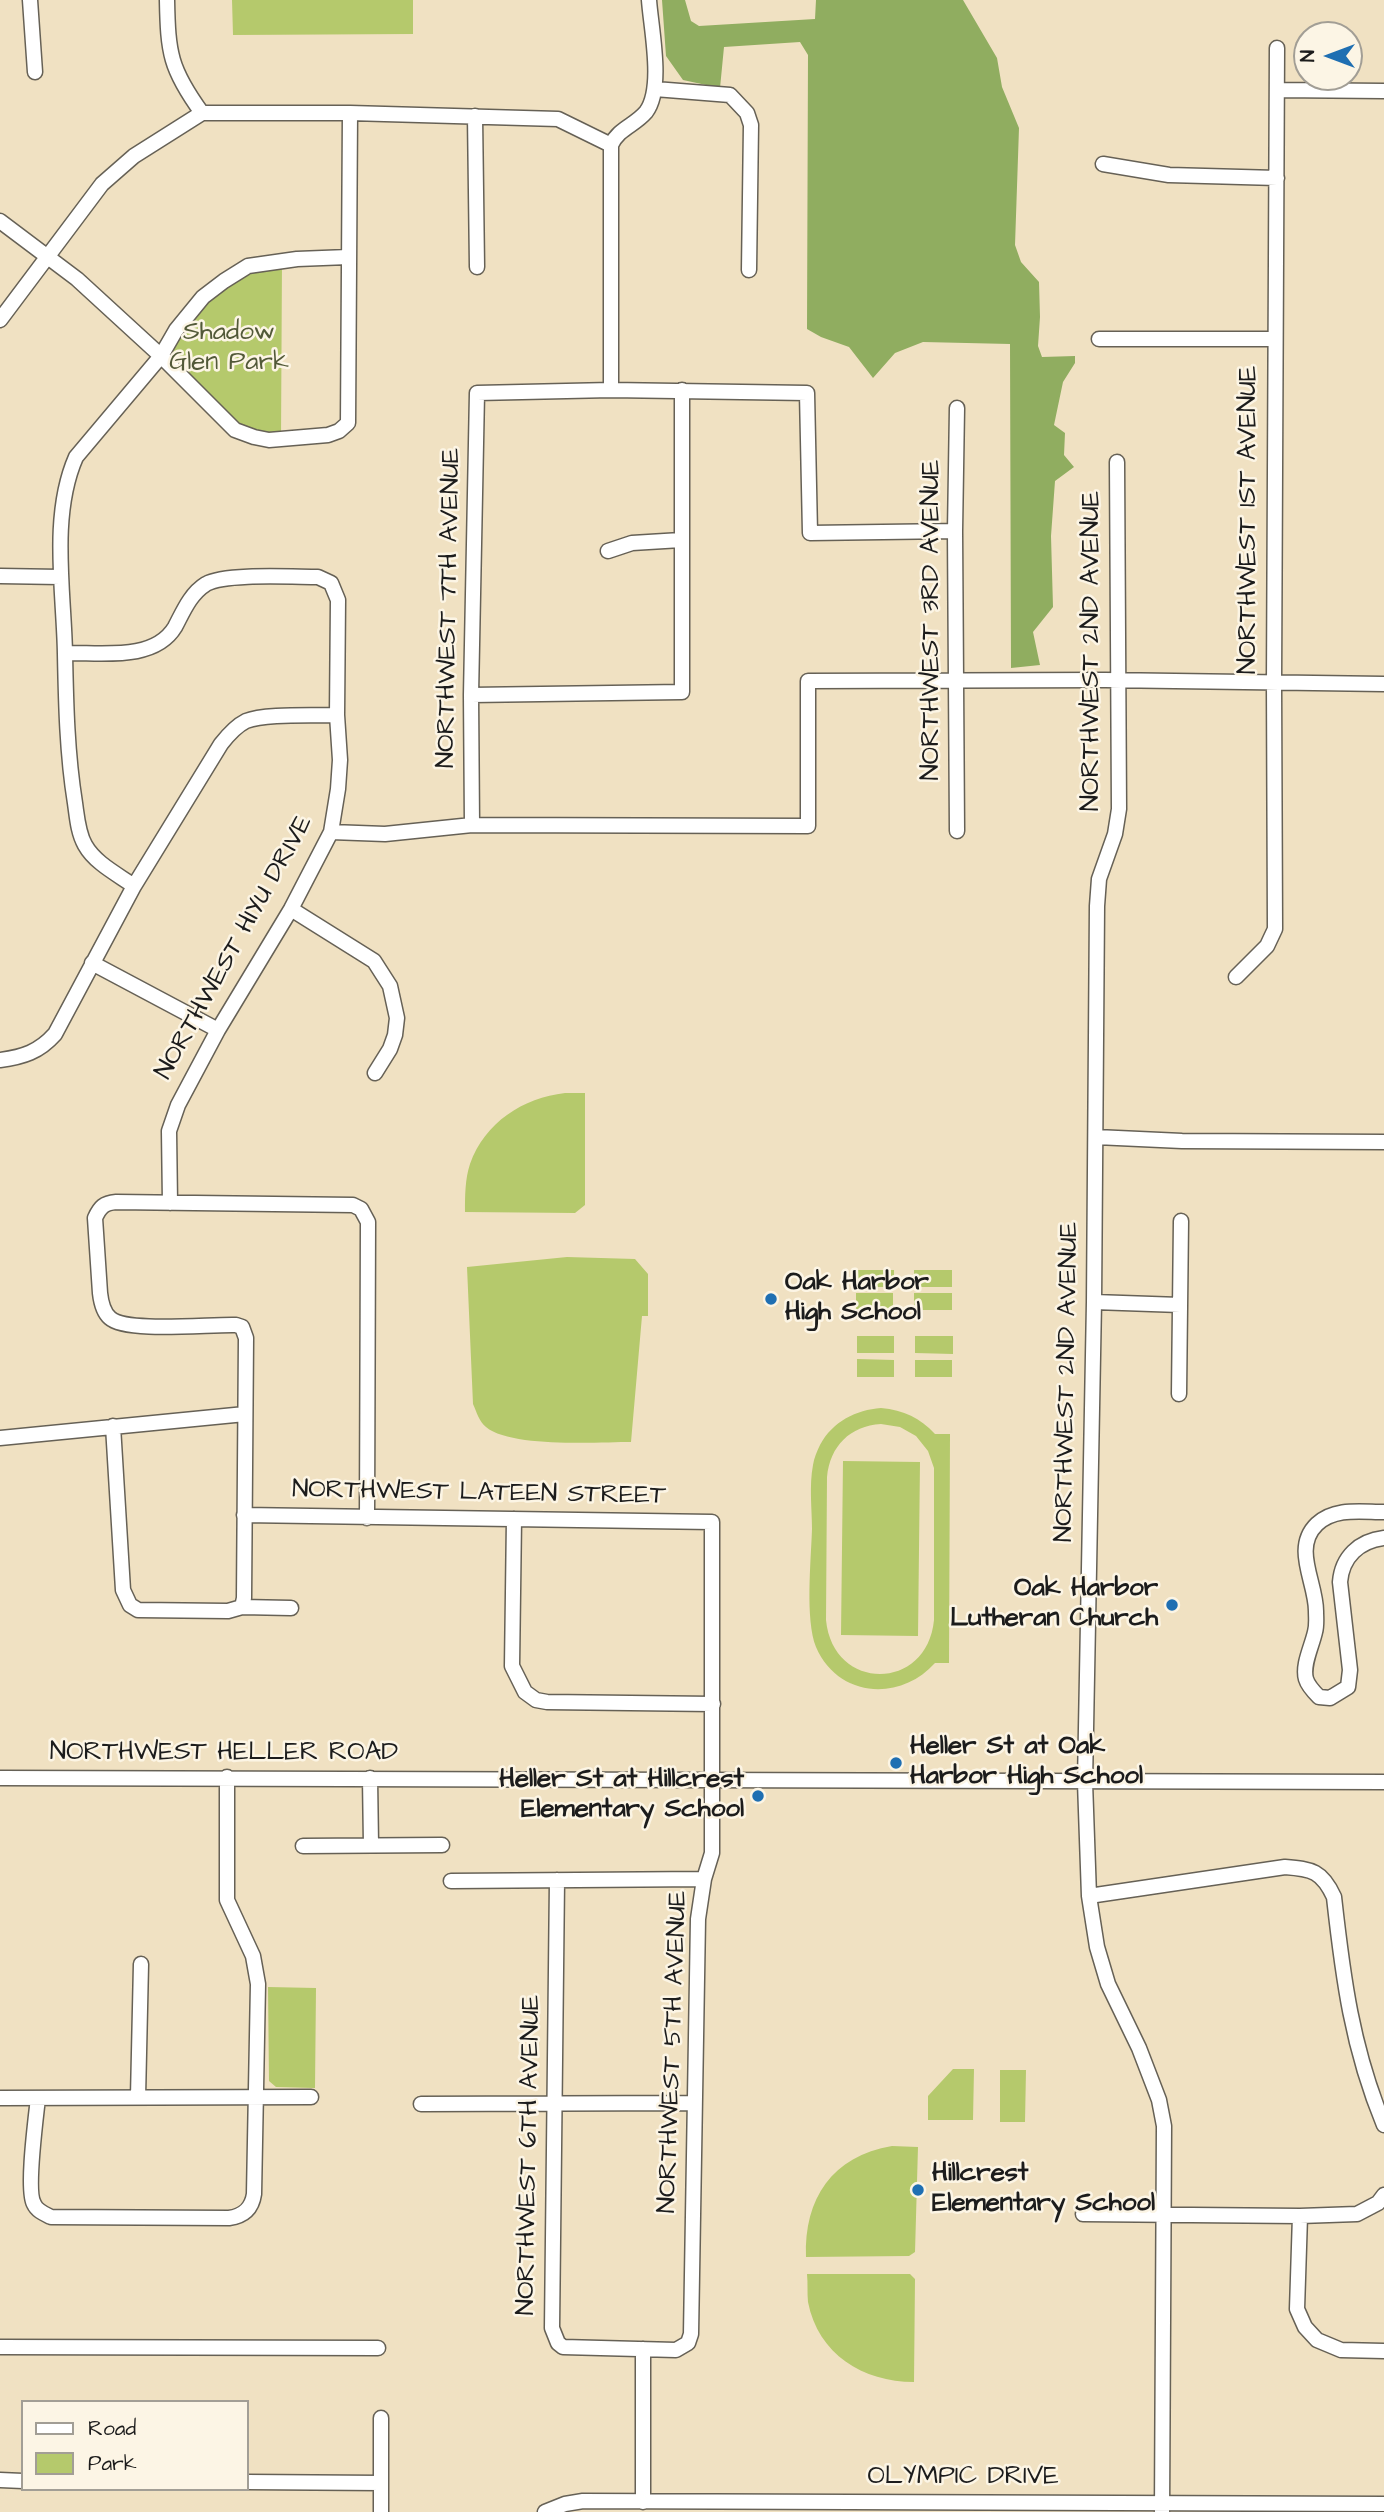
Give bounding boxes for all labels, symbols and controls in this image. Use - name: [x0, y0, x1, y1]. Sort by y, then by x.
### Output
- north arrow: [1293, 21, 1363, 91]
- text: N: [1295, 50, 1322, 62]
- park label: Shadow Glen Park: [169, 318, 289, 380]
- street label: NORTHWEST 1ST AVENUE: [1234, 366, 1266, 674]
- street label: NORTHWEST 7TH AVENUE: [432, 448, 468, 768]
- street label: NORTHWEST 3RD AVENUE: [917, 459, 949, 781]
- street label: NORTHWEST 2ND AVENUE: [1077, 491, 1109, 811]
- street label: NORTHWEST HIYU DRIVE: [149, 811, 321, 1085]
- street label: NORTHWEST 2ND AVENUE: [1050, 1222, 1086, 1542]
- place label: Oak Harbor High School: [785, 1268, 929, 1330]
- marker: Oak Harbor High School: [763, 1291, 779, 1307]
- street label: NORTHWEST LATEEN STREET: [292, 1475, 666, 1513]
- place label: Oak Harbor Lutheran Church: [950, 1574, 1158, 1636]
- marker: Oak Harbor Lutheran Church: [1164, 1597, 1180, 1613]
- place label: Heller St at Oak Harbor High School: [910, 1732, 1143, 1794]
- street label: NORTHWEST HELLER ROAD: [50, 1738, 398, 1770]
- marker: Heller St at Oak Harbor High School: [888, 1755, 904, 1771]
- place label: Heller St at Hillcrest Elementary School: [499, 1765, 744, 1826]
- marker: Heller St at Hillcrest Elementary School: [750, 1788, 766, 1804]
- street label: NORTHWEST 5TH AVENUE: [653, 1890, 695, 2214]
- street label: NORTHWEST 6TH AVENUE: [512, 1994, 548, 2316]
- place label: Hillcrest Elementary School: [932, 2159, 1155, 2220]
- marker: Hillcrest Elementary School: [910, 2182, 926, 2198]
- legend: [21, 2400, 248, 2491]
- text: Road: [88, 2414, 136, 2443]
- text: Park: [88, 2449, 137, 2478]
- street label: OLYMPIC DRIVE: [867, 2462, 1059, 2494]

